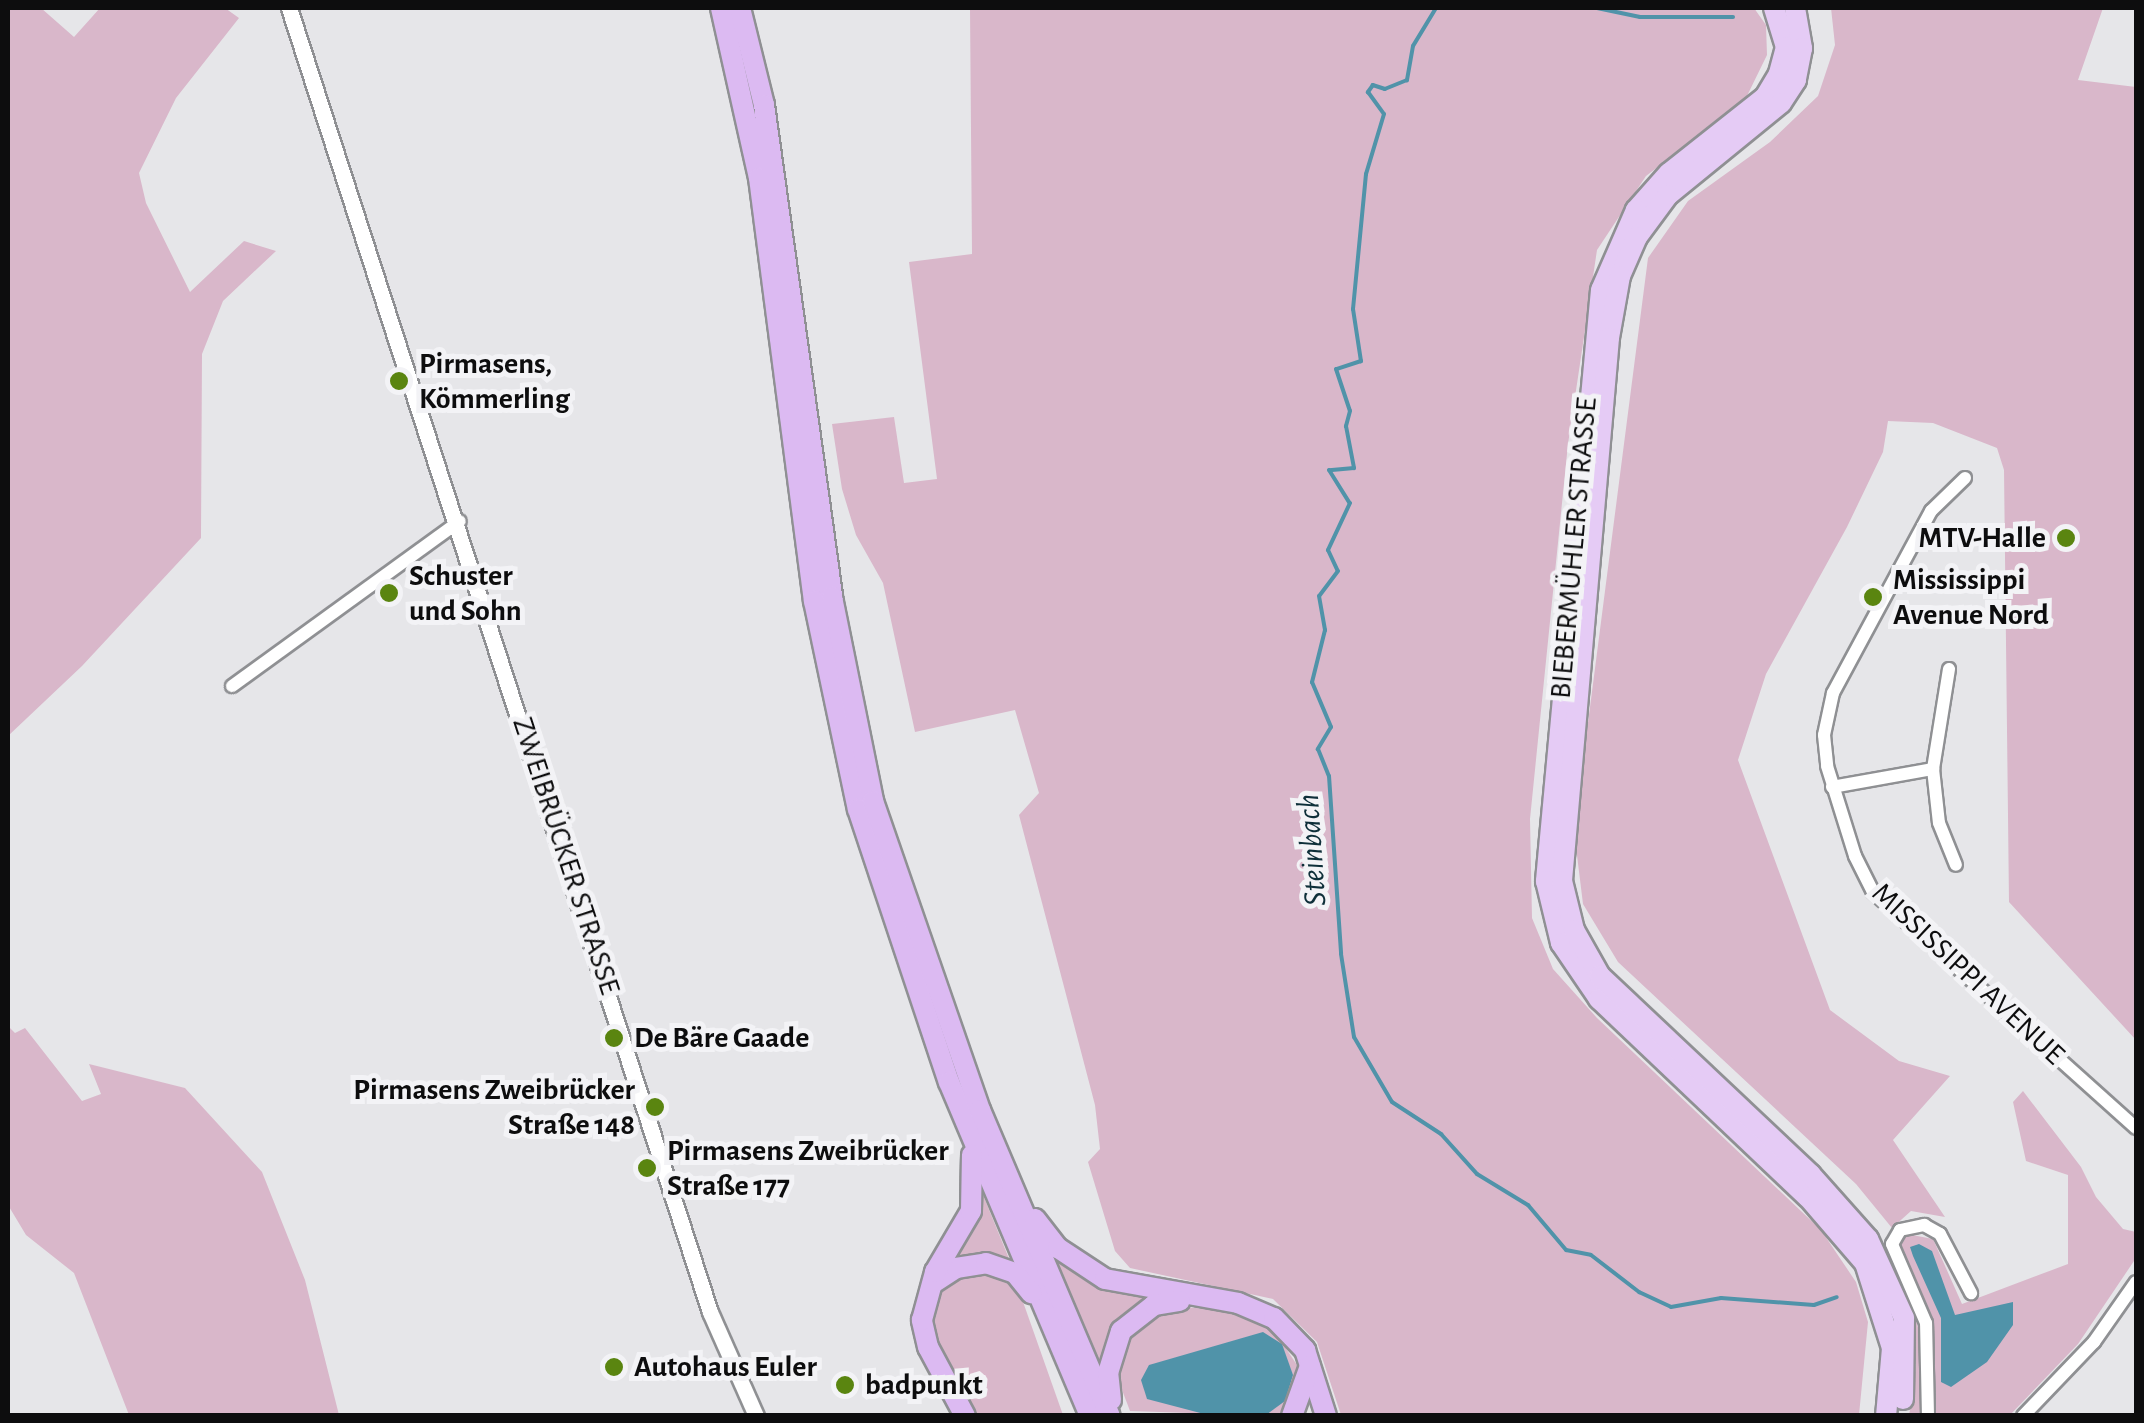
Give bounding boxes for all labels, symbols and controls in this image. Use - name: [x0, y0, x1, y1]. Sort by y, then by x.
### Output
- place label: Pirmasens, Kömmerling: [419, 346, 570, 416]
- marker: Pirmasens, Kömmerling: [388, 370, 410, 392]
- street label: BIEBERMÜHLER STRASSE: [1543, 396, 1605, 700]
- place label: MTV-Halle: [1919, 520, 2046, 556]
- marker: MTV-Halle: [2055, 527, 2077, 549]
- place label: Schuster und Sohn: [409, 558, 522, 628]
- place label: Mississippi Avenue Nord: [1893, 562, 2049, 632]
- marker: Schuster und Sohn: [378, 582, 400, 604]
- marker: Mississippi Avenue Nord: [1862, 586, 1884, 608]
- street label: ZWEIBRÜCKER STRASSE: [504, 713, 628, 999]
- water label: Steinbach: [1289, 793, 1335, 907]
- street label: MISSISSIPPI AVENUE: [1864, 875, 2072, 1073]
- place label: De Bäre Gaade: [634, 1020, 809, 1056]
- marker: De Bäre Gaade: [603, 1027, 625, 1049]
- place label: Pirmasens Zweibrücker Straße 148: [353, 1072, 635, 1142]
- marker: Pirmasens Zweibrücker Straße 148: [644, 1096, 666, 1118]
- place label: Pirmasens Zweibrücker Straße 177: [667, 1133, 949, 1204]
- marker: Pirmasens Zweibrücker Straße 177: [636, 1157, 658, 1179]
- place label: Autohaus Euler: [634, 1349, 817, 1385]
- marker: Autohaus Euler: [603, 1356, 625, 1378]
- place label: badpunkt: [865, 1367, 983, 1403]
- marker: badpunkt: [834, 1374, 856, 1396]

